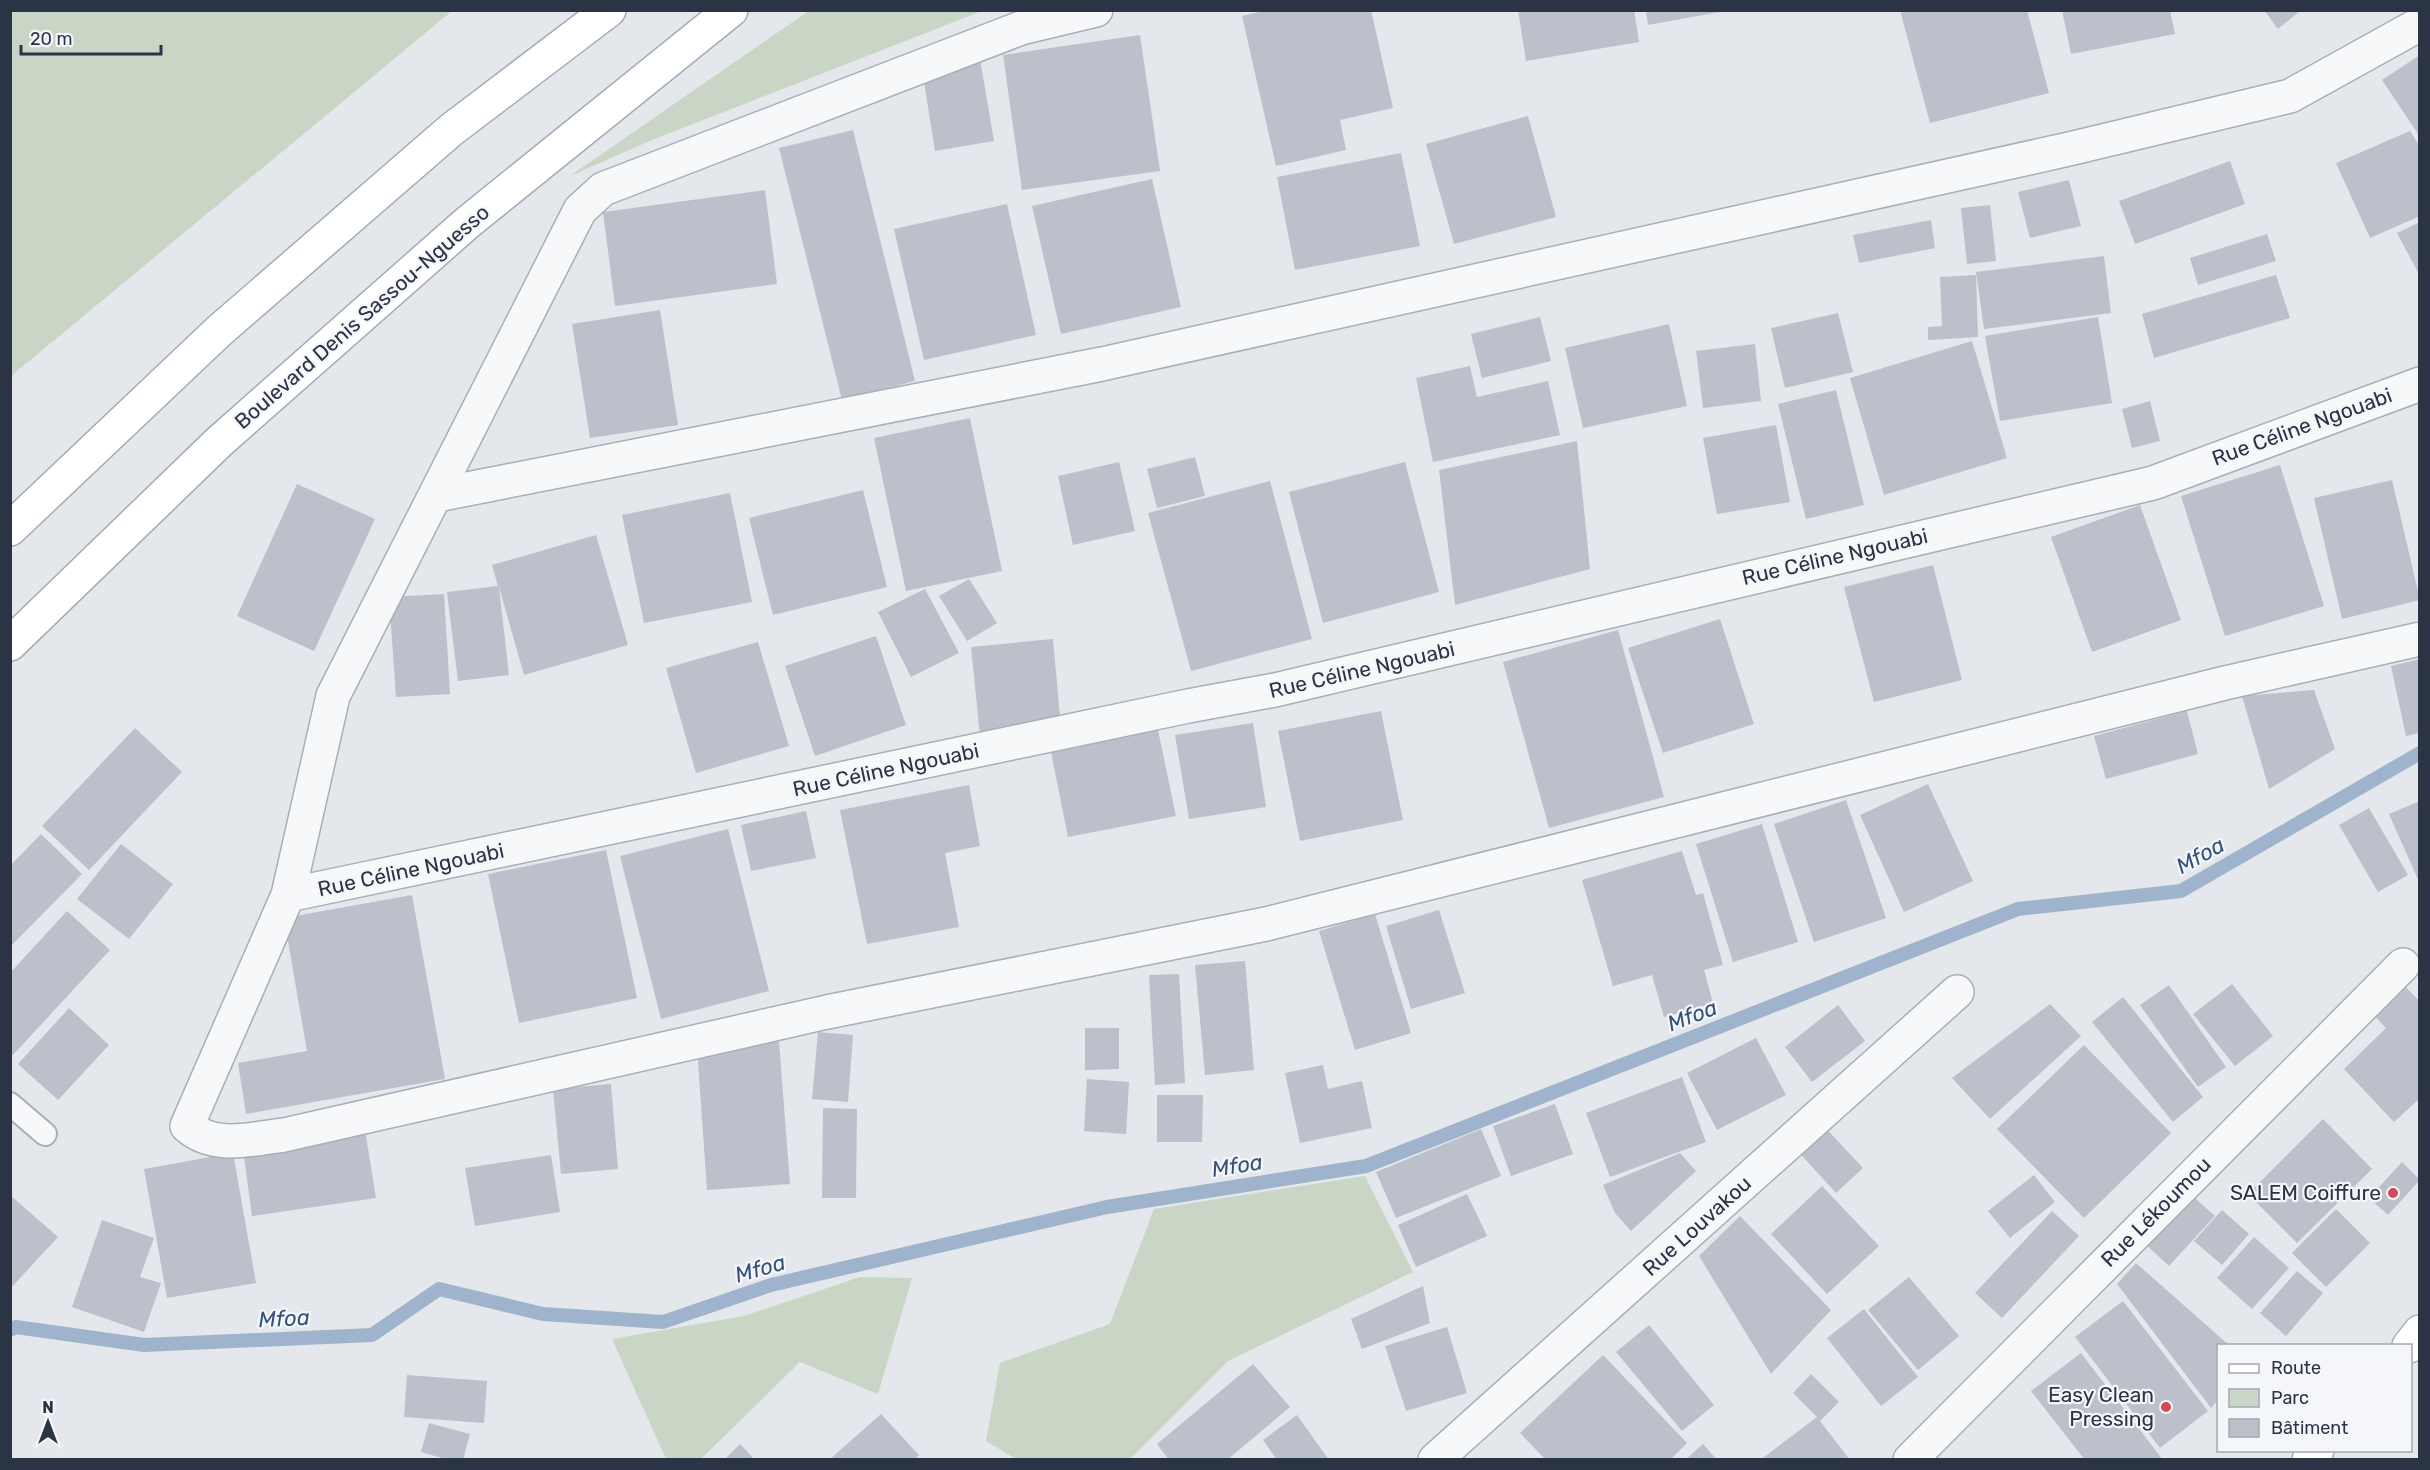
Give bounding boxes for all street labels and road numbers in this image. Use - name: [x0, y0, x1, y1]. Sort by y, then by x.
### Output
- street label: Boulevard Denis Sassou-Nguesso: [229, 199, 494, 434]
- street label: Rue Céline Ngouabi: [2208, 382, 2395, 471]
- street label: Rue Céline Ngouabi: [1740, 523, 1930, 590]
- street label: Rue Céline Ngouabi: [1267, 636, 1457, 703]
- street label: Rue Céline Ngouabi: [790, 738, 981, 801]
- street label: Rue Céline Ngouabi: [315, 838, 506, 901]
- street label: Rue Lékoumou: [2096, 1152, 2216, 1272]
- street label: Rue Louvakou: [1637, 1170, 1756, 1281]

